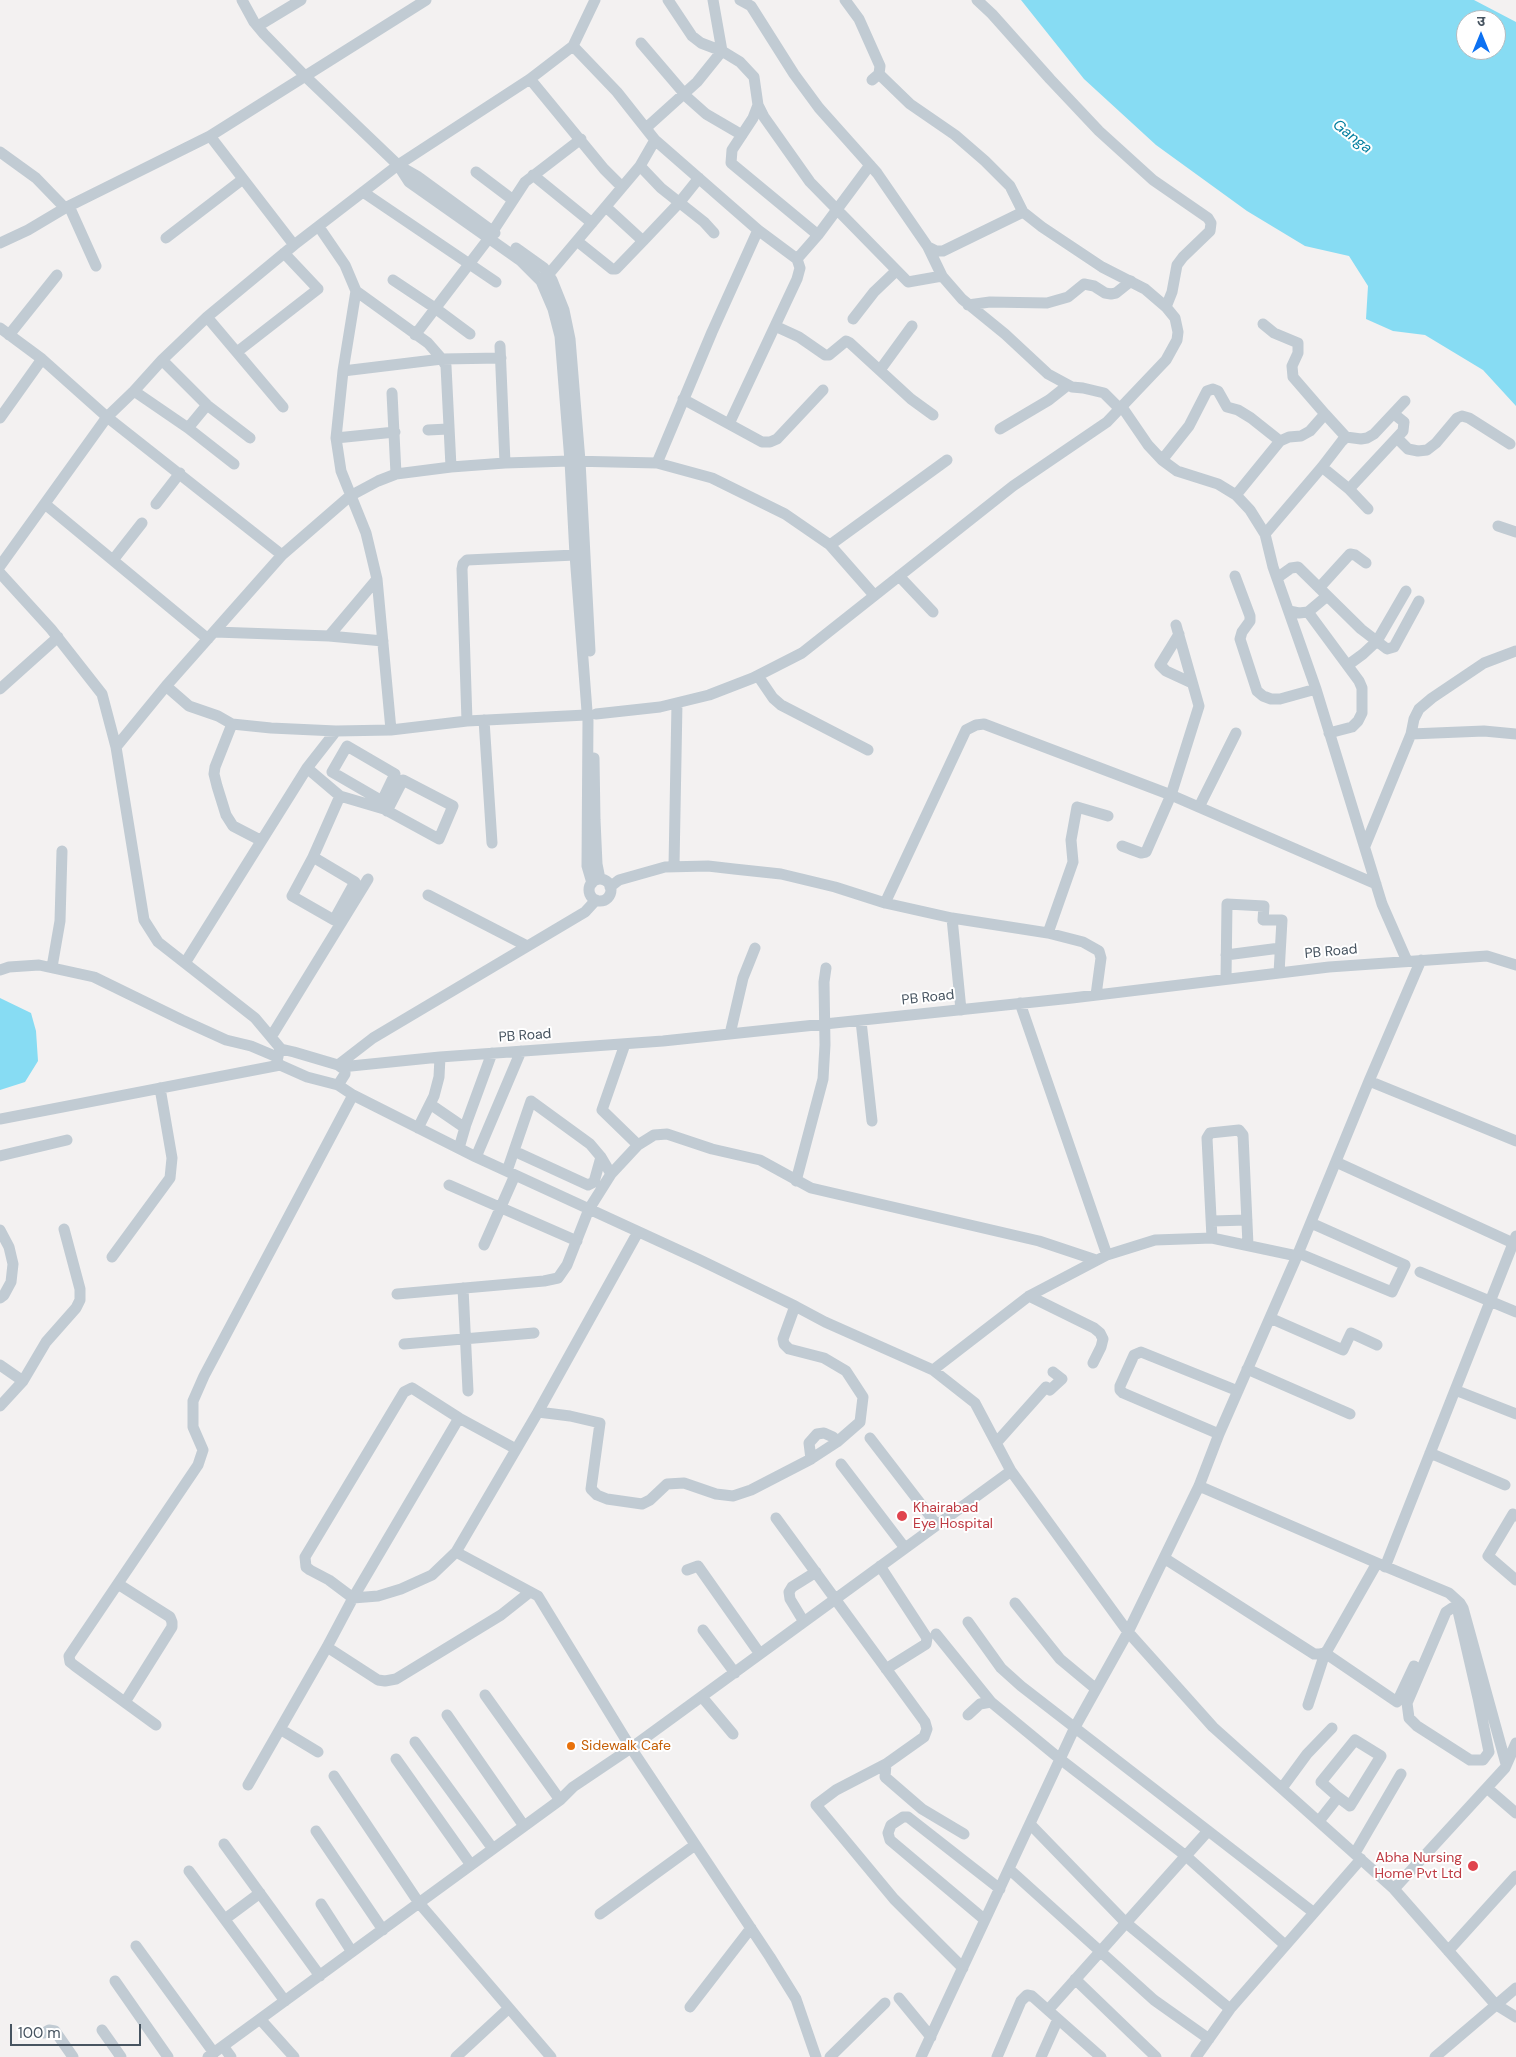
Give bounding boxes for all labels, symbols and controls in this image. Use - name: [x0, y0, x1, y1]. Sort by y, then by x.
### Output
- north arrow: [1456, 10, 1506, 60]
- text: उ: [1477, 12, 1485, 30]
- water label: Ganga: [1329, 116, 1375, 158]
- street label: PB Road: [1304, 941, 1358, 963]
- street label: PB Road: [901, 987, 955, 1009]
- street label: PB Road: [498, 1026, 552, 1046]
- place label: Khairabad Eye Hospital: [913, 1500, 993, 1532]
- marker: Khairabad Eye Hospital: [895, 1509, 909, 1523]
- place label: Sidewalk Cafe: [581, 1738, 671, 1754]
- marker: Sidewalk Cafe: [565, 1740, 577, 1752]
- place label: Abha Nursing Home Pvt Ltd: [1375, 1850, 1462, 1882]
- marker: Abha Nursing Home Pvt Ltd: [1466, 1859, 1480, 1873]
- scale bar: [12, 2014, 144, 2046]
- text: 100 m: [18, 2023, 61, 2043]

